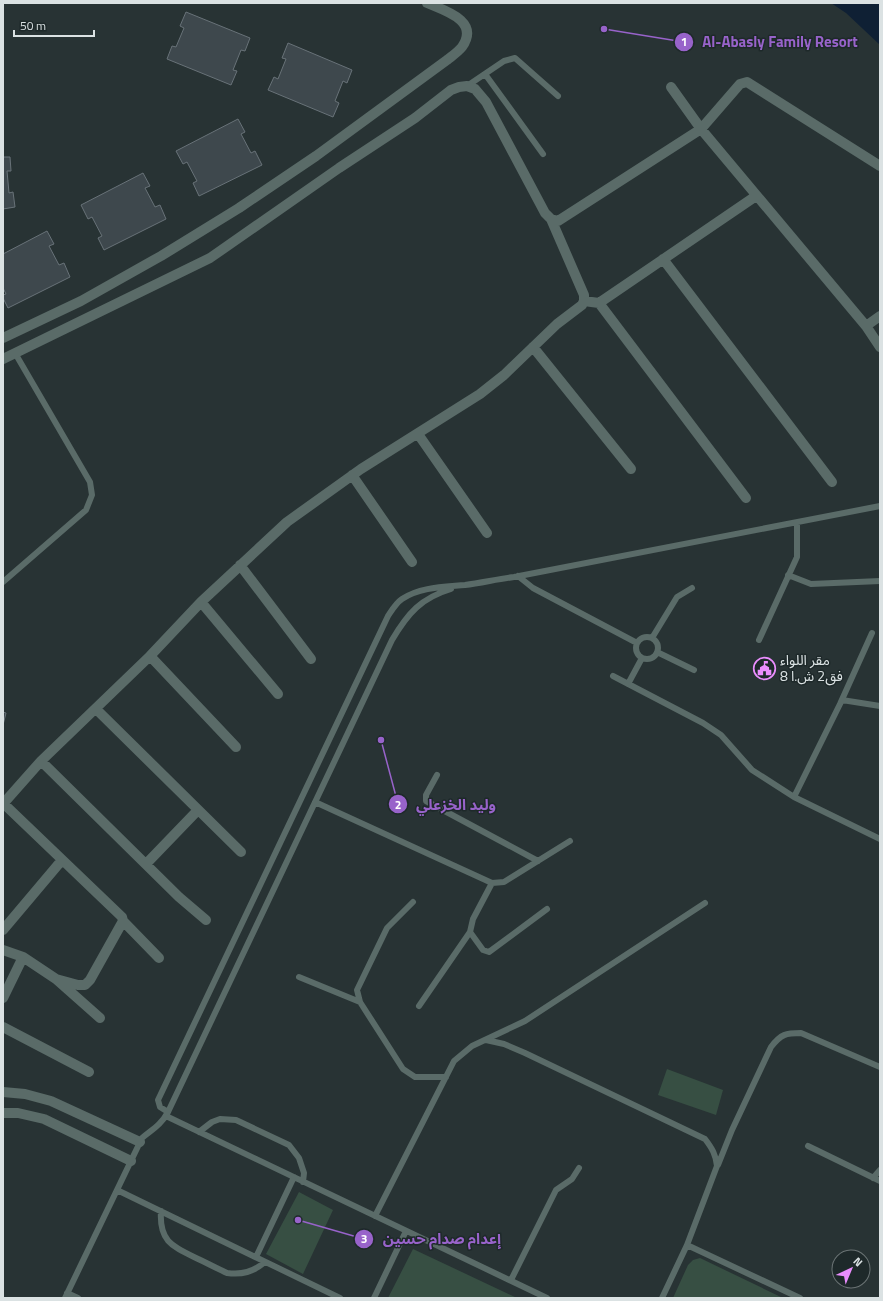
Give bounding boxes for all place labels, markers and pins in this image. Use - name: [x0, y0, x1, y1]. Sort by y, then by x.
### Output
- callout: Al-Abasly Family Resort: [674, 29, 866, 56]
- place label: مقر اللواء 8 فق2 ش.ا: [780, 649, 843, 686]
- public building icon: مقر اللواء 8 فق2 ش.ا: [752, 655, 778, 681]
- callout: وليد الخزعلي: [388, 791, 504, 818]
- callout: إعدام صدام حسين: [354, 1225, 509, 1252]

